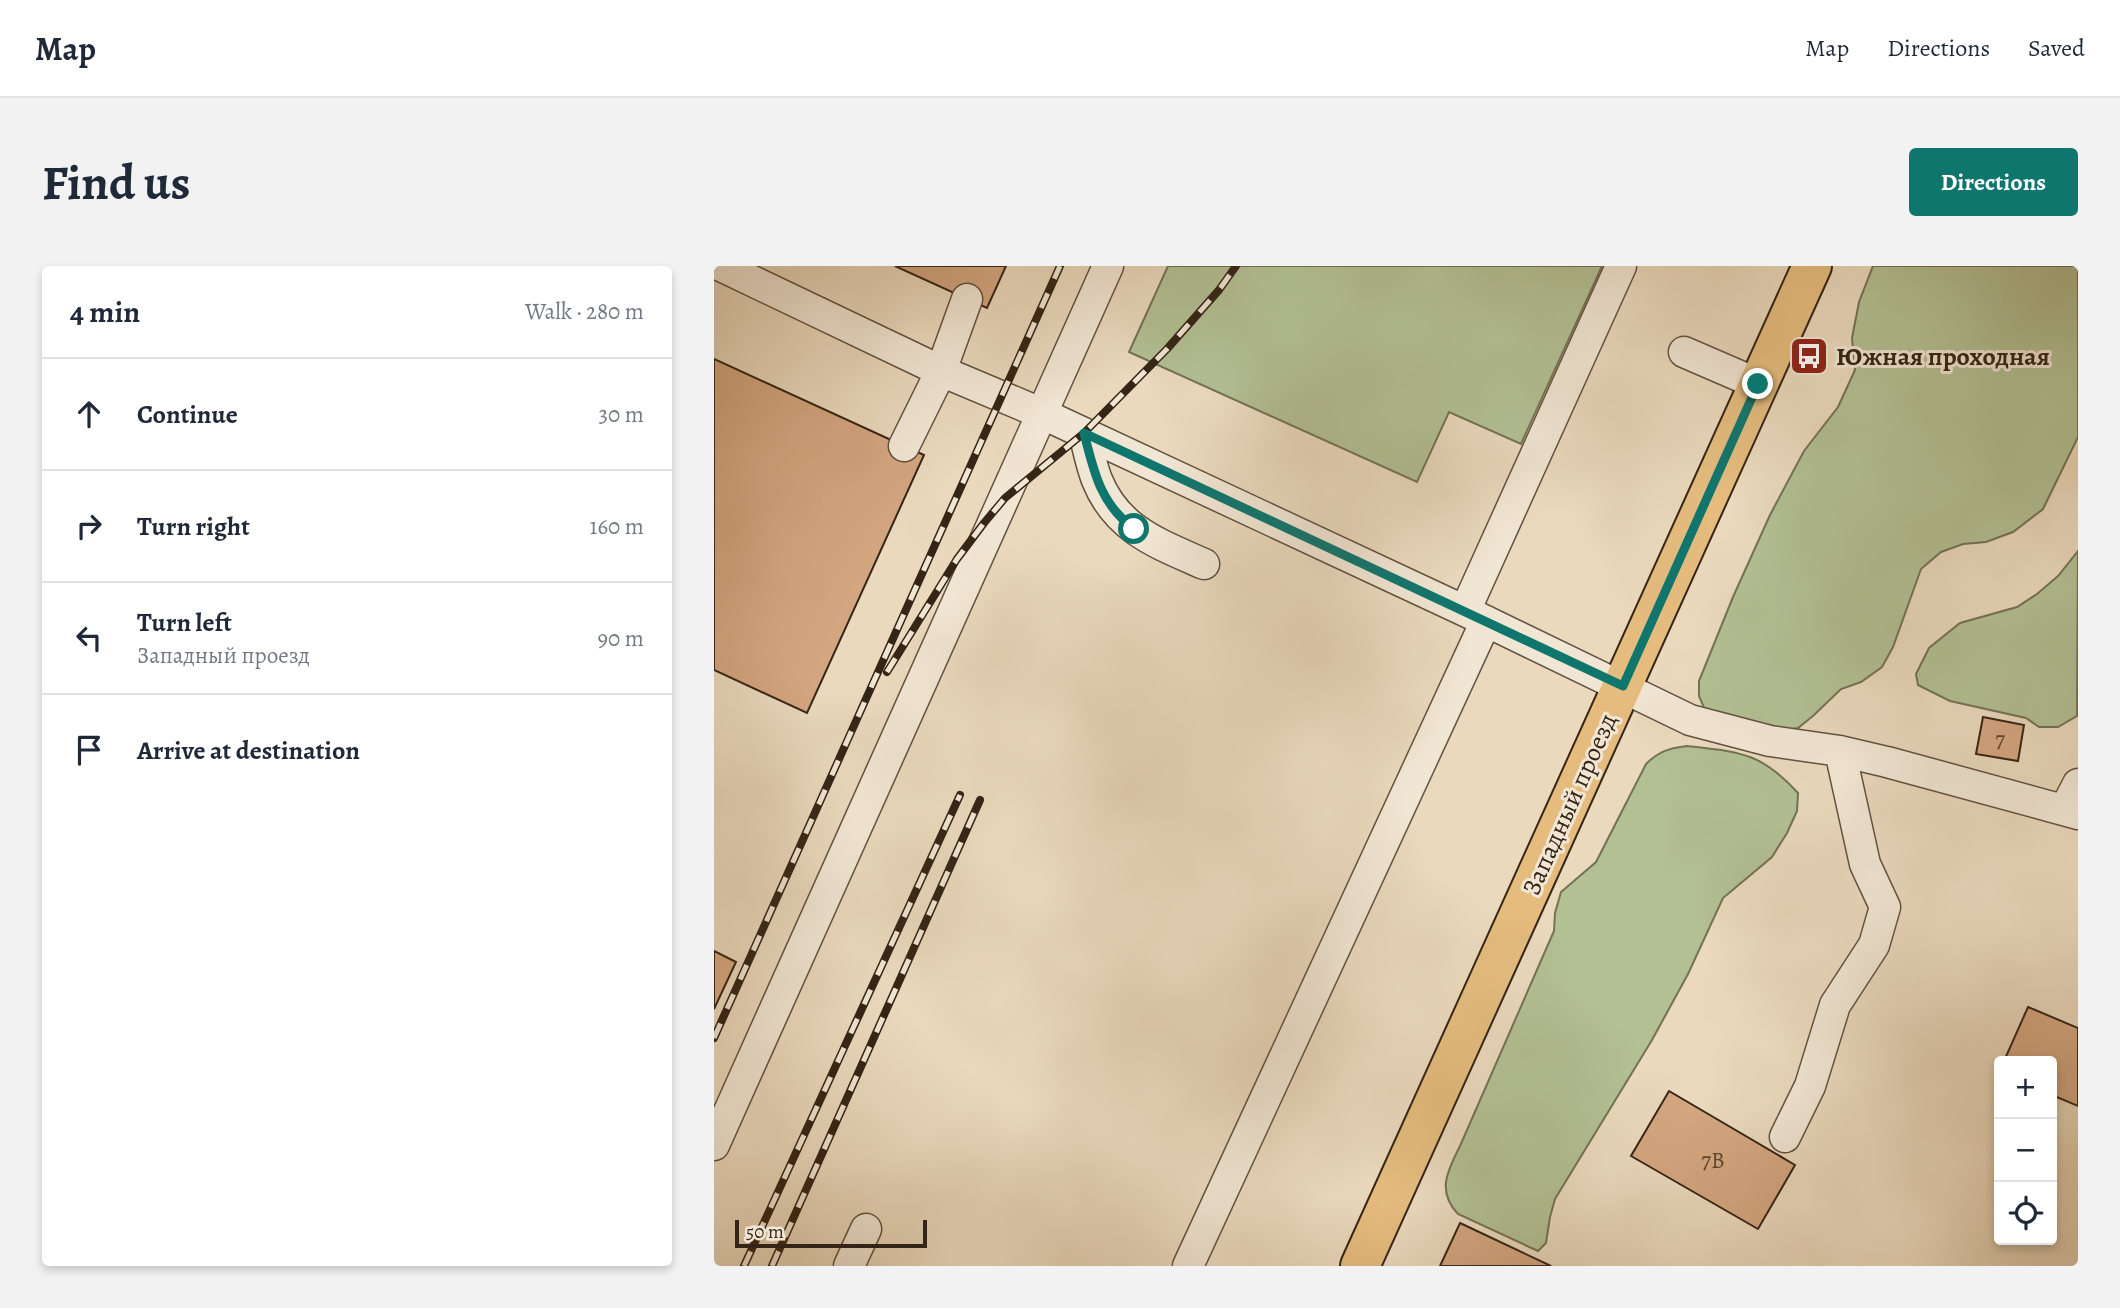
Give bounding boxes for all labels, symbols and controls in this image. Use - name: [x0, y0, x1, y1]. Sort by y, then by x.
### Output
- text: Map: [35, 26, 96, 71]
- text: Map: [1805, 32, 1849, 64]
- text: Directions: [1887, 32, 1990, 64]
- text: Saved: [2028, 32, 2085, 64]
- button: Directions: [1909, 148, 2078, 216]
- text: Find us: [42, 149, 190, 216]
- text: 4 min: [70, 292, 140, 332]
- text: Walk · 280 m: [525, 296, 644, 327]
- bus stop icon: Южная проходная: [1788, 335, 1830, 377]
- place label: Южная проходная: [1836, 339, 2050, 374]
- route end: [1742, 368, 1773, 399]
- icon: ahead: [70, 395, 108, 433]
- text: Continue: [137, 397, 238, 432]
- text: 30 m: [598, 399, 644, 430]
- icon: right: [70, 507, 108, 545]
- text: Turn right: [137, 509, 250, 544]
- text: 160 m: [590, 511, 644, 542]
- route start: [1118, 513, 1149, 544]
- text: Turn left: [137, 605, 232, 640]
- icon: left: [70, 619, 108, 657]
- text: 90 m: [598, 623, 644, 654]
- text: Западный проезд: [137, 640, 310, 671]
- street label: Западный проезд: [1514, 708, 1625, 901]
- house number: 7: [1995, 724, 2005, 755]
- icon: arrive: [70, 731, 108, 769]
- text: Arrive at destination: [137, 733, 360, 768]
- map controls: [1994, 1056, 2057, 1245]
- button: +: [1994, 1056, 2057, 1119]
- button: −: [1994, 1119, 2057, 1182]
- house number: 7В: [1701, 1145, 1725, 1176]
- button: locate: [1994, 1182, 2057, 1245]
- scale bar: [735, 1217, 928, 1249]
- text: 50 m: [746, 1219, 784, 1245]

